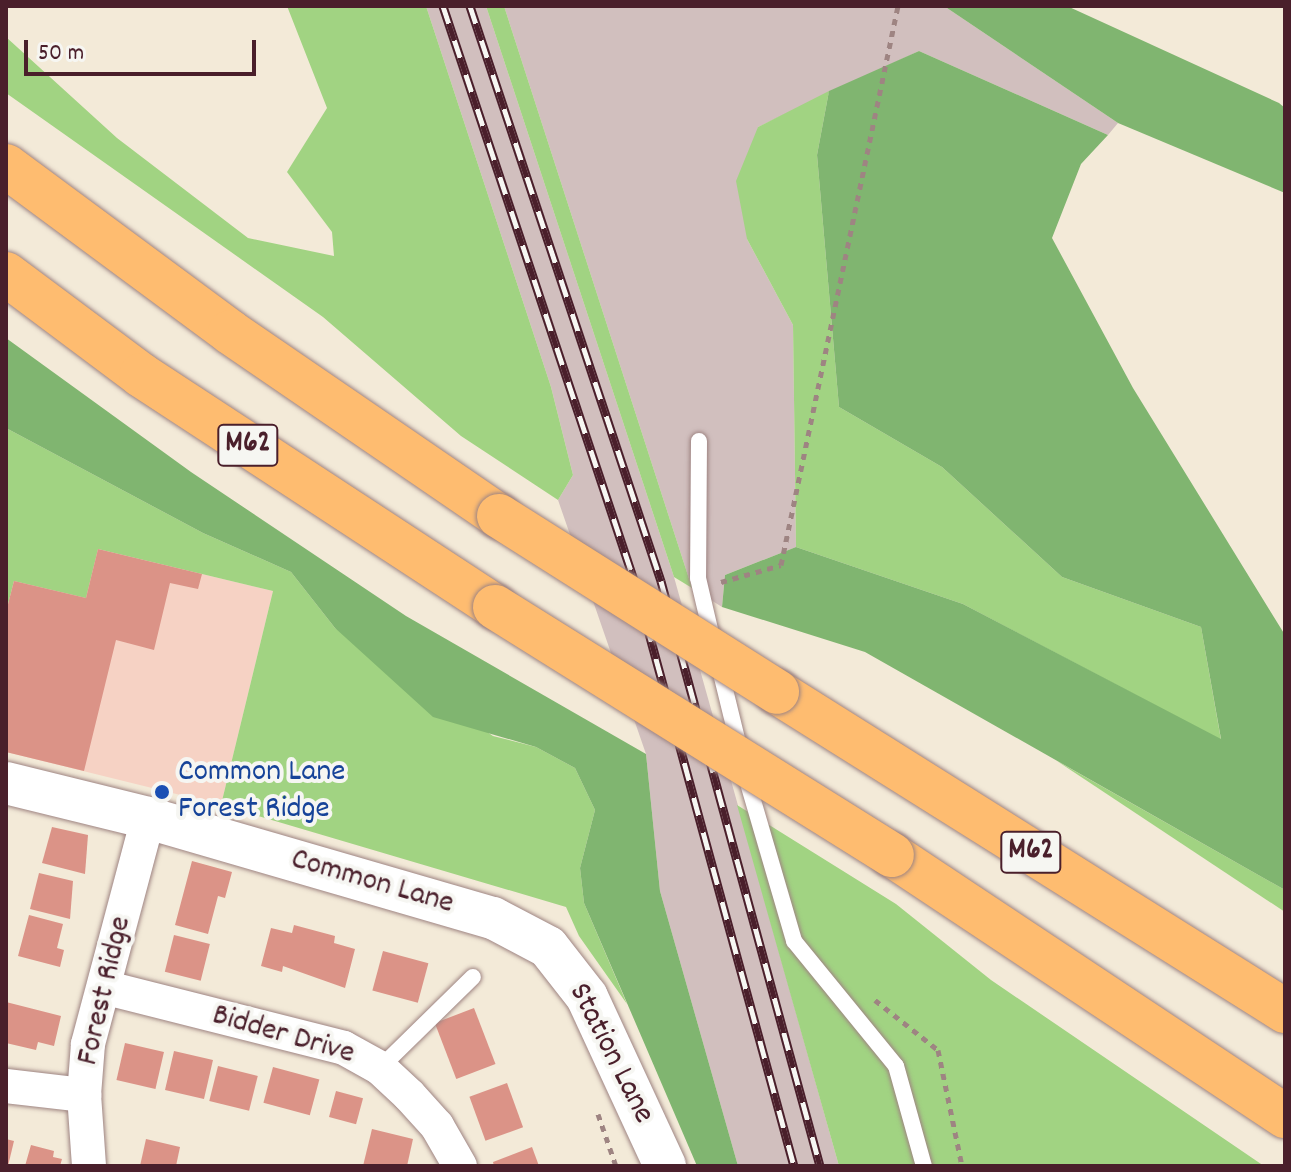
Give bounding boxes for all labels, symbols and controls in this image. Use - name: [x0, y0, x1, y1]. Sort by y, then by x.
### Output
- scale bar: [28, 24, 260, 74]
- text: 50 m: [38, 37, 84, 71]
- road number: M62: [216, 419, 280, 471]
- place label: Common Lane Forest Ridge: [178, 755, 345, 830]
- marker: Common Lane Forest Ridge: [153, 783, 171, 801]
- road number: M62: [999, 826, 1063, 878]
- street label: Common Lane: [286, 841, 458, 925]
- street label: Forest Ridge: [70, 913, 142, 1069]
- street label: Station Lane: [558, 978, 662, 1130]
- street label: Bidder Drive: [208, 997, 358, 1075]

